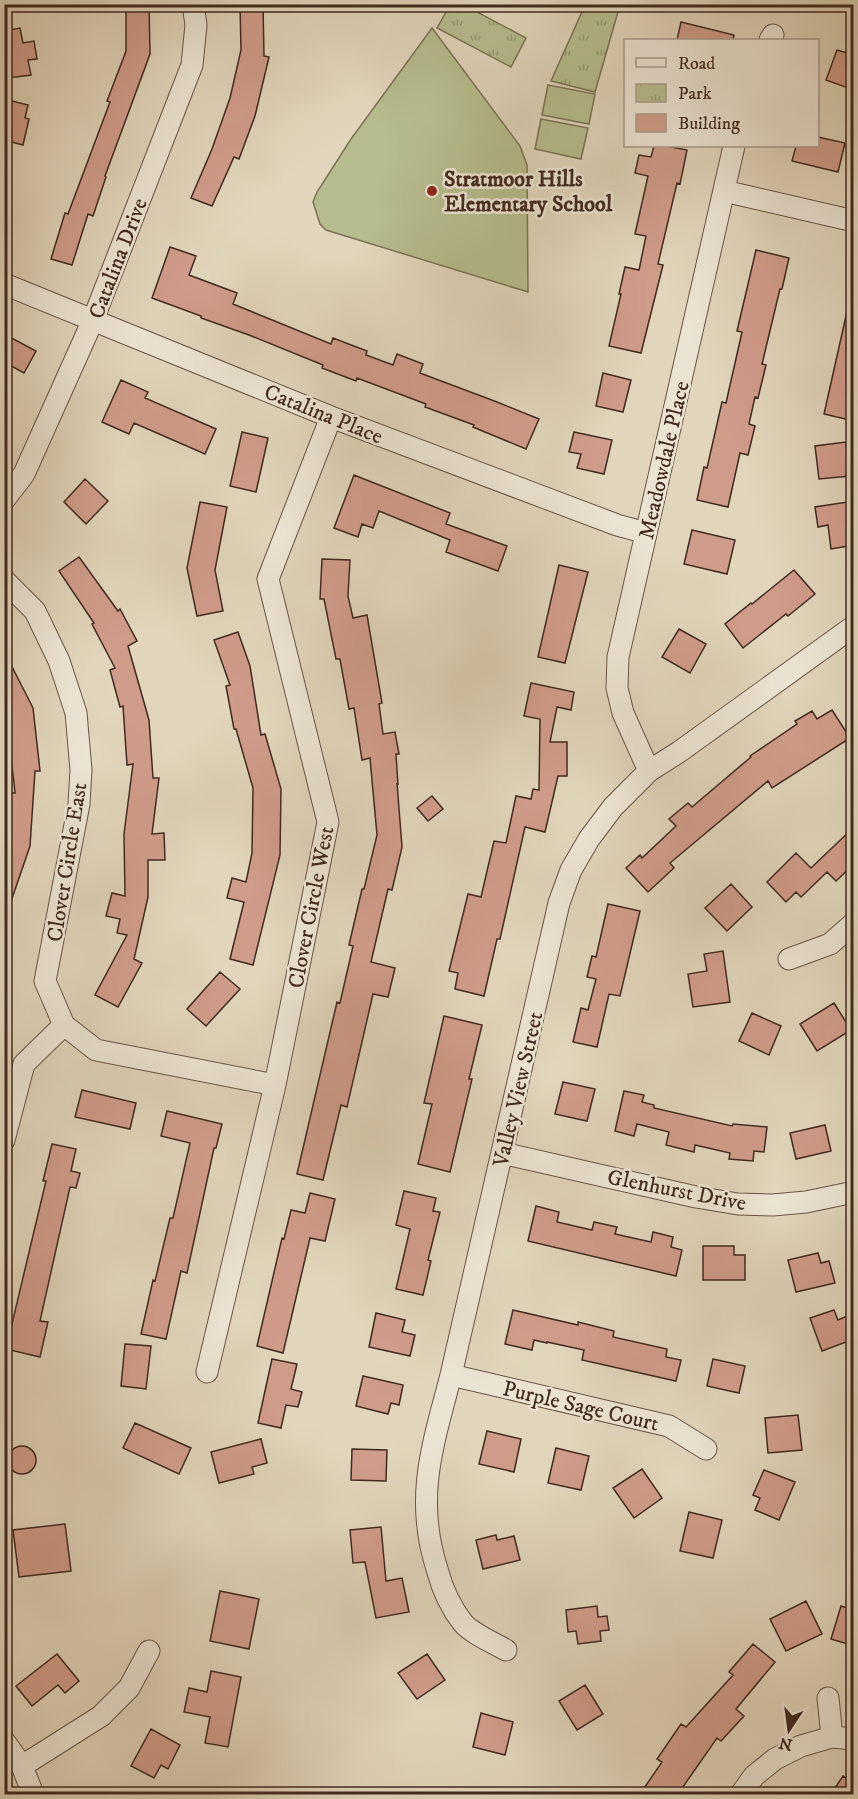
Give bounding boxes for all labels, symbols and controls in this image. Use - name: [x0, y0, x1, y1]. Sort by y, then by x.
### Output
- legend: [624, 39, 819, 147]
- text: Road: [678, 53, 715, 75]
- text: Park: [678, 83, 712, 105]
- text: Building: [678, 113, 740, 135]
- place label: Stratmoor Hills Elementary School: [444, 166, 613, 218]
- marker: Stratmoor Hills Elementary School: [425, 184, 439, 198]
- street label: Catalina Drive: [83, 194, 154, 323]
- street label: Catalina Place: [260, 378, 387, 450]
- street label: Meadowdale Place: [633, 378, 696, 542]
- street label: Clover Circle East: [42, 781, 93, 944]
- street label: Clover Circle West: [283, 824, 340, 990]
- street label: Valley View Street: [487, 1009, 549, 1171]
- street label: Glenhurst Drive: [605, 1164, 748, 1217]
- street label: Purple Sage Court: [500, 1375, 661, 1438]
- north arrow: [759, 1700, 819, 1760]
- text: N: [777, 1732, 795, 1755]

